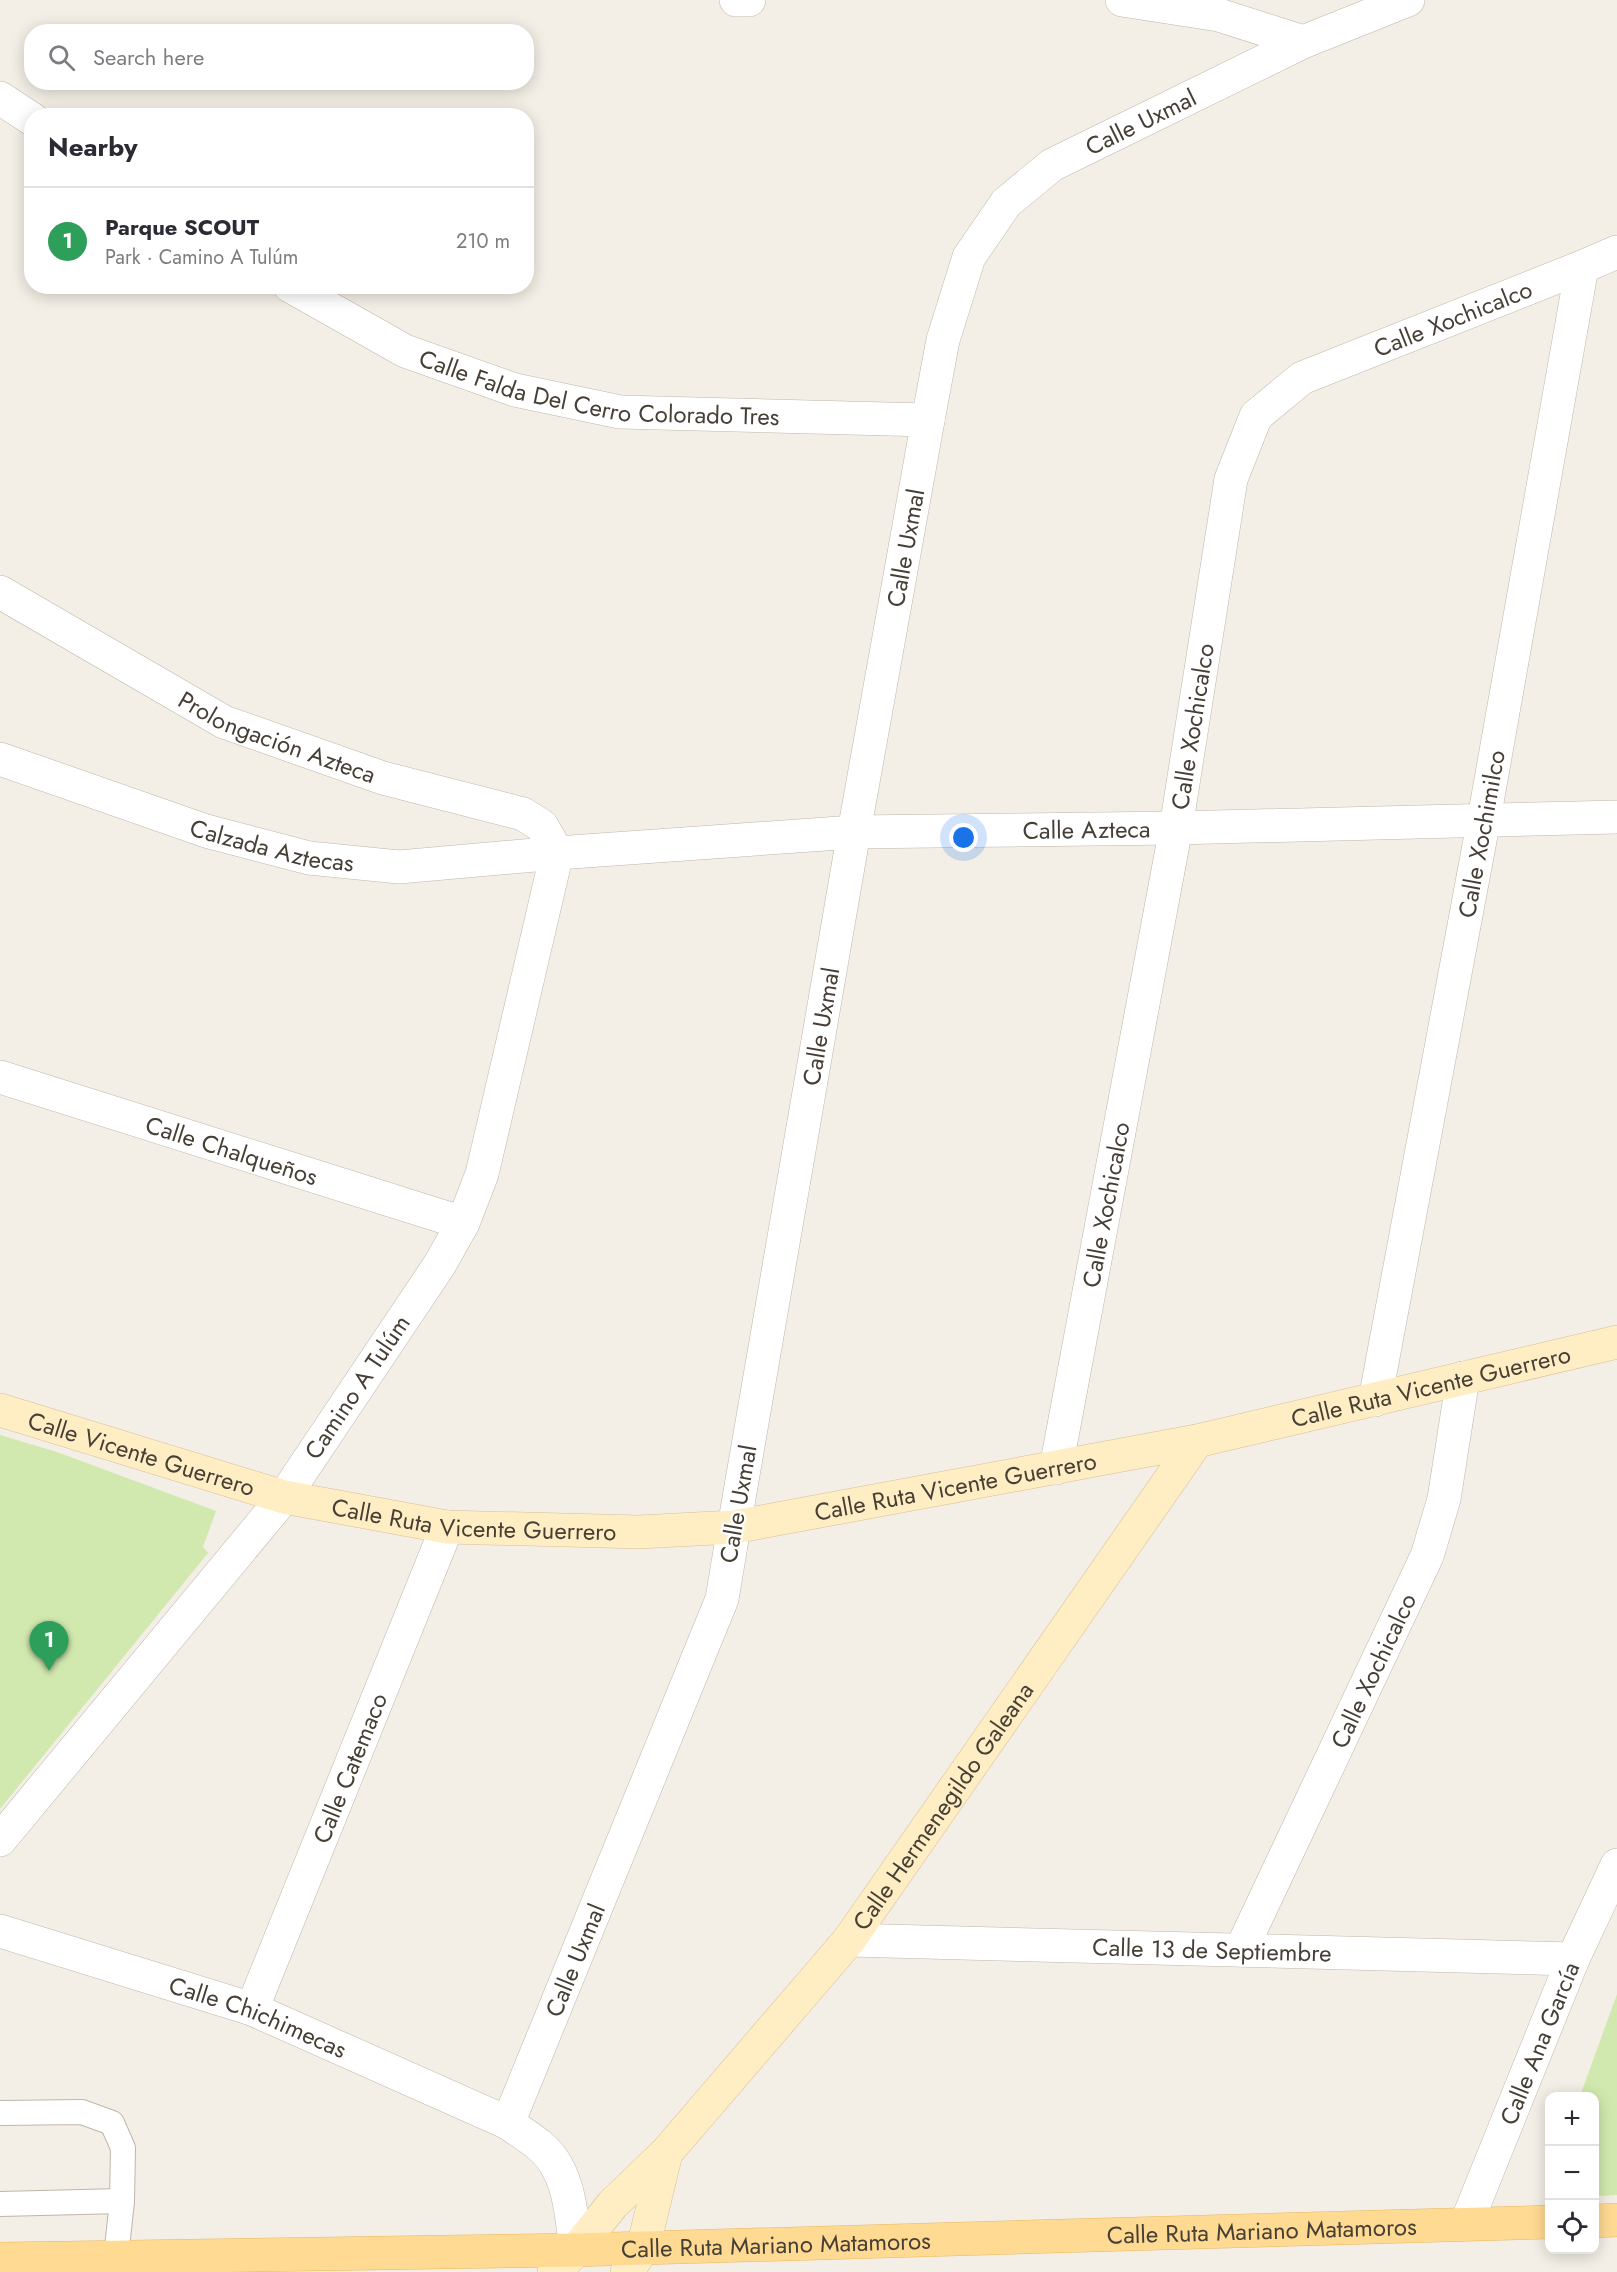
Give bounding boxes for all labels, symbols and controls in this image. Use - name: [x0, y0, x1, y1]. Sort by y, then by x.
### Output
- search box: [24, 24, 534, 90]
- icon: search: [45, 41, 78, 74]
- text: Search here: [93, 41, 204, 73]
- street label: Calle Uxmal: [1079, 80, 1202, 164]
- text: Nearby: [48, 128, 137, 166]
- text: Parque SCOUT: [105, 211, 259, 243]
- text: 1: [62, 227, 73, 256]
- text: 210 m: [456, 227, 510, 256]
- text: Park · Camino A Tulúm: [105, 243, 298, 272]
- street label: Calle Xochicalco: [1368, 271, 1537, 365]
- street label: Calle Falda Del Cerro Colorado Tres: [414, 340, 780, 434]
- street label: Calle Uxmal: [877, 486, 933, 610]
- street label: Calle Xochicalco: [1162, 641, 1222, 812]
- street label: Prolongación Azteca: [172, 682, 381, 792]
- street label: Calle Xochimilco: [1448, 747, 1513, 921]
- street label: Calzada Aztecas: [185, 809, 356, 880]
- street label: Calle Azteca: [1022, 811, 1151, 847]
- your location: [949, 823, 978, 852]
- street label: Calle Uxmal: [793, 965, 848, 1088]
- street label: Calle Chalqueños: [141, 1106, 322, 1194]
- street label: Calle Xochicalco: [1073, 1119, 1138, 1290]
- street label: Camino A Tulúm: [296, 1308, 418, 1466]
- street label: Calle Ruta Vicente Guerrero: [1287, 1336, 1574, 1436]
- street label: Calle Vicente Guerrero: [24, 1402, 259, 1505]
- street label: Calle Uxmal: [710, 1442, 766, 1566]
- street label: Calle Ruta Vicente Guerrero: [811, 1443, 1099, 1529]
- street label: Calle Ruta Vicente Guerrero: [329, 1489, 617, 1549]
- street label: Calle Xochicalco: [1321, 1587, 1425, 1754]
- pin: 1: [29, 1622, 68, 1671]
- street label: Calle Hermenegildo Galeana: [844, 1675, 1041, 1937]
- street label: Calle Catemaco: [303, 1687, 396, 1849]
- street label: Calle Uxmal: [536, 1898, 613, 2022]
- street label: Calle 13 de Septiembre: [1092, 1929, 1332, 1970]
- street label: Calle Ana García: [1490, 1956, 1588, 2130]
- street label: Calle Chichimecas: [165, 1967, 353, 2067]
- map controls: [1545, 2092, 1599, 2254]
- button: +: [1545, 2092, 1599, 2146]
- button: −: [1545, 2146, 1599, 2200]
- button: locate: [1545, 2200, 1599, 2254]
- street label: Calle Ruta Mariano Matamoros: [1106, 2208, 1417, 2252]
- street label: Calle Ruta Mariano Matamoros: [620, 2222, 931, 2266]

